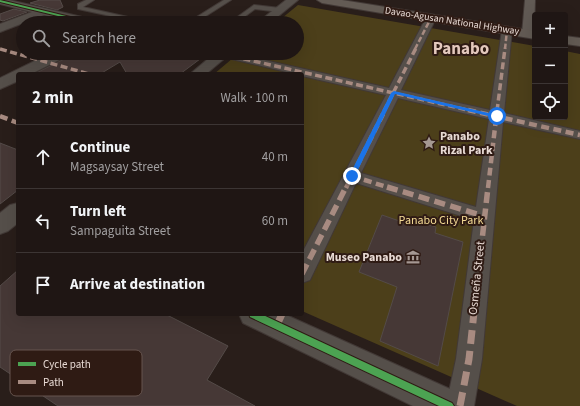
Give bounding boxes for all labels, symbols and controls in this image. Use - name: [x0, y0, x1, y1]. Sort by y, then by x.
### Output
- street label: Davao-Agusan National Highway: [384, 3, 521, 39]
- map controls: [532, 12, 568, 120]
- button: +: [532, 12, 568, 48]
- search box: [16, 16, 304, 60]
- icon: search: [30, 27, 52, 49]
- text: Search here: [62, 28, 136, 49]
- district label: Panabo: [433, 37, 489, 61]
- button: −: [532, 48, 568, 84]
- button: locate: [532, 84, 568, 120]
- text: 2 min: [32, 86, 73, 110]
- text: Walk · 100 m: [220, 89, 288, 107]
- route start: [488, 107, 506, 125]
- place label: Panabo Rizal Park: [440, 128, 493, 159]
- place icon: Panabo Rizal Park: [421, 135, 437, 151]
- text: Continue: [70, 137, 130, 158]
- icon: ahead: [32, 146, 54, 168]
- text: 40 m: [262, 148, 288, 166]
- text: Magsaysay Street: [70, 158, 164, 176]
- route end: [343, 167, 361, 185]
- text: Turn left: [70, 201, 126, 222]
- icon: left: [32, 210, 54, 232]
- text: 60 m: [262, 212, 288, 230]
- park label: Panabo City Park: [399, 212, 483, 229]
- text: Sampaguita Street: [70, 222, 171, 240]
- street label: Osmeña Street: [465, 240, 489, 316]
- place label: Museo Panabo: [326, 249, 402, 266]
- museum icon: Museo Panabo: [405, 249, 421, 265]
- icon: arrive: [32, 274, 54, 296]
- text: Arrive at destination: [70, 274, 205, 295]
- legend: [10, 350, 142, 396]
- text: Cycle path: [43, 357, 91, 372]
- text: Path: [43, 375, 64, 390]

